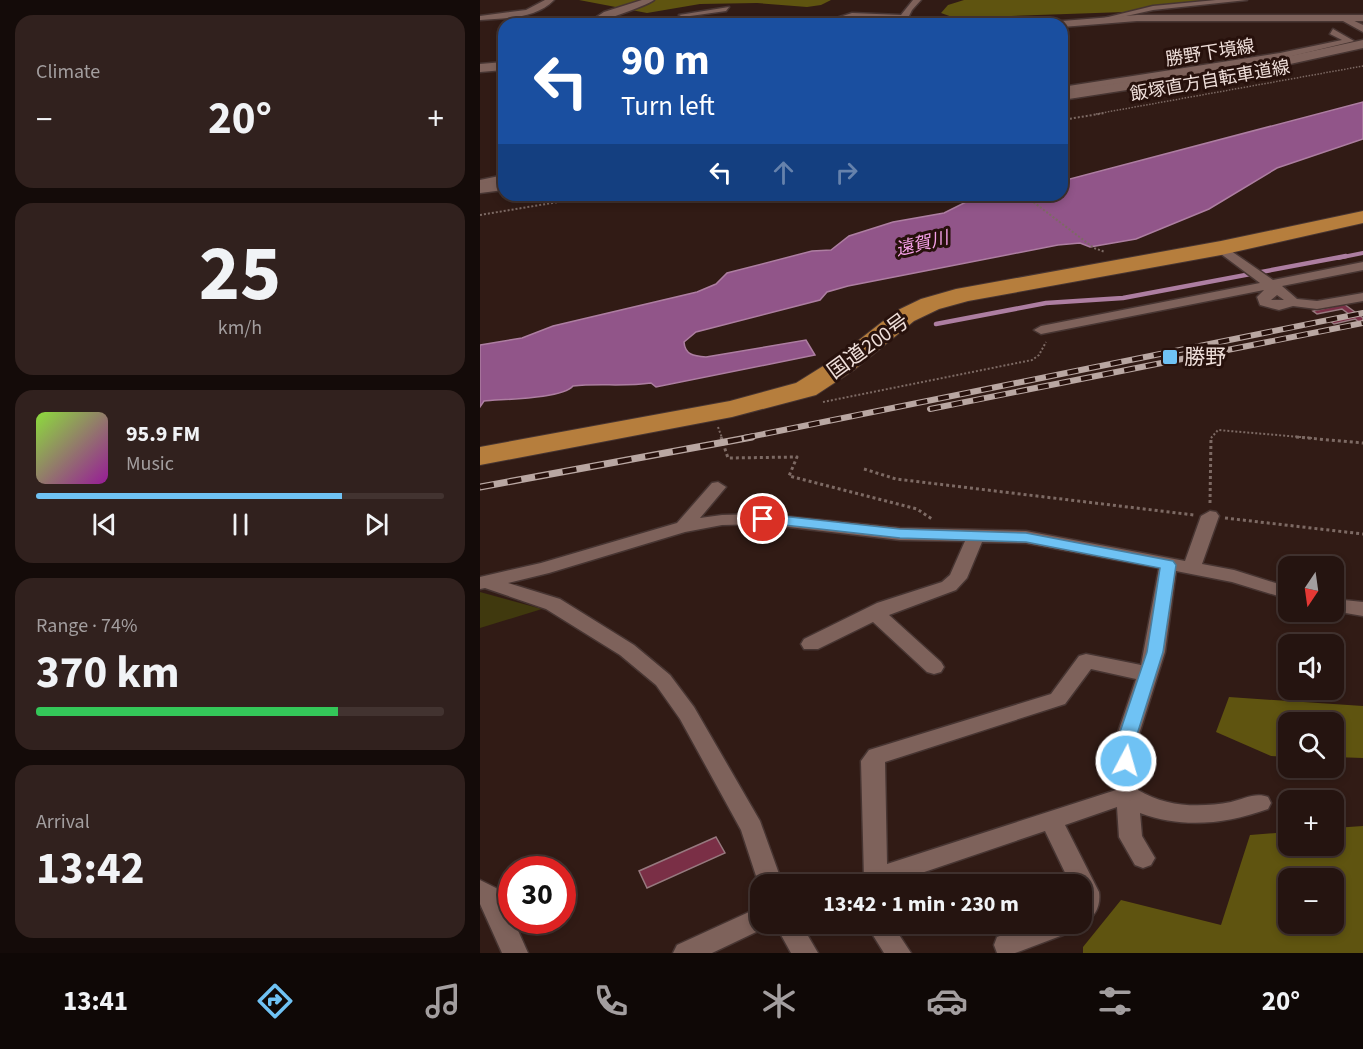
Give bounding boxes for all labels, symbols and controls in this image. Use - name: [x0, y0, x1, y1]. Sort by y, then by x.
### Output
- text: 90 m: [621, 31, 710, 91]
- street label: 勝野下境線: [1164, 34, 1256, 72]
- icon: left: [522, 42, 600, 120]
- street label: 飯塚直方自転車道線: [1128, 55, 1292, 107]
- text: Climate: [36, 58, 100, 86]
- text: 20°: [208, 87, 272, 151]
- text: Turn left: [621, 87, 715, 126]
- text: −: [36, 96, 52, 143]
- text: +: [428, 96, 444, 143]
- icon: left: [704, 156, 737, 189]
- icon: ahead: [767, 156, 800, 189]
- icon: right: [830, 156, 863, 189]
- text: 25: [199, 219, 281, 330]
- water label: 遠賀川: [893, 225, 953, 263]
- street label: 国道200号: [821, 306, 915, 386]
- text: km/h: [218, 314, 262, 342]
- place label: 勝野: [1184, 342, 1226, 372]
- marker: 勝野: [1161, 348, 1179, 366]
- text: 95.9 FM: [126, 418, 200, 450]
- text: Music: [126, 450, 174, 478]
- pin: [737, 493, 788, 544]
- icon: arrive: [746, 502, 779, 535]
- icon: previous: [88, 508, 121, 541]
- icon: pause: [224, 508, 257, 541]
- icon: next: [360, 508, 393, 541]
- north arrow: [1278, 556, 1344, 622]
- map controls: [1278, 556, 1344, 934]
- text: Range · 74%: [36, 612, 137, 640]
- button: sound: [1278, 634, 1344, 700]
- text: 370 km: [36, 641, 180, 705]
- button: search: [1278, 712, 1344, 778]
- position arrow: [1094, 729, 1158, 793]
- button: +: [1278, 790, 1344, 856]
- text: Arrival: [36, 808, 90, 836]
- text: 13:42: [36, 837, 145, 901]
- speed limit sign: 30: [498, 856, 576, 934]
- button: −: [1278, 868, 1344, 934]
- text: 13:42 · 1 min · 230 m: [823, 888, 1019, 920]
- icon: directions: [254, 980, 296, 1022]
- icon: music: [422, 980, 464, 1022]
- icon: phone: [590, 980, 632, 1022]
- icon: climate: [758, 980, 800, 1022]
- icon: car: [926, 980, 968, 1022]
- icon: filters: [1094, 980, 1136, 1022]
- text: 13:41: [63, 982, 128, 1021]
- text: 20°: [1262, 982, 1300, 1021]

